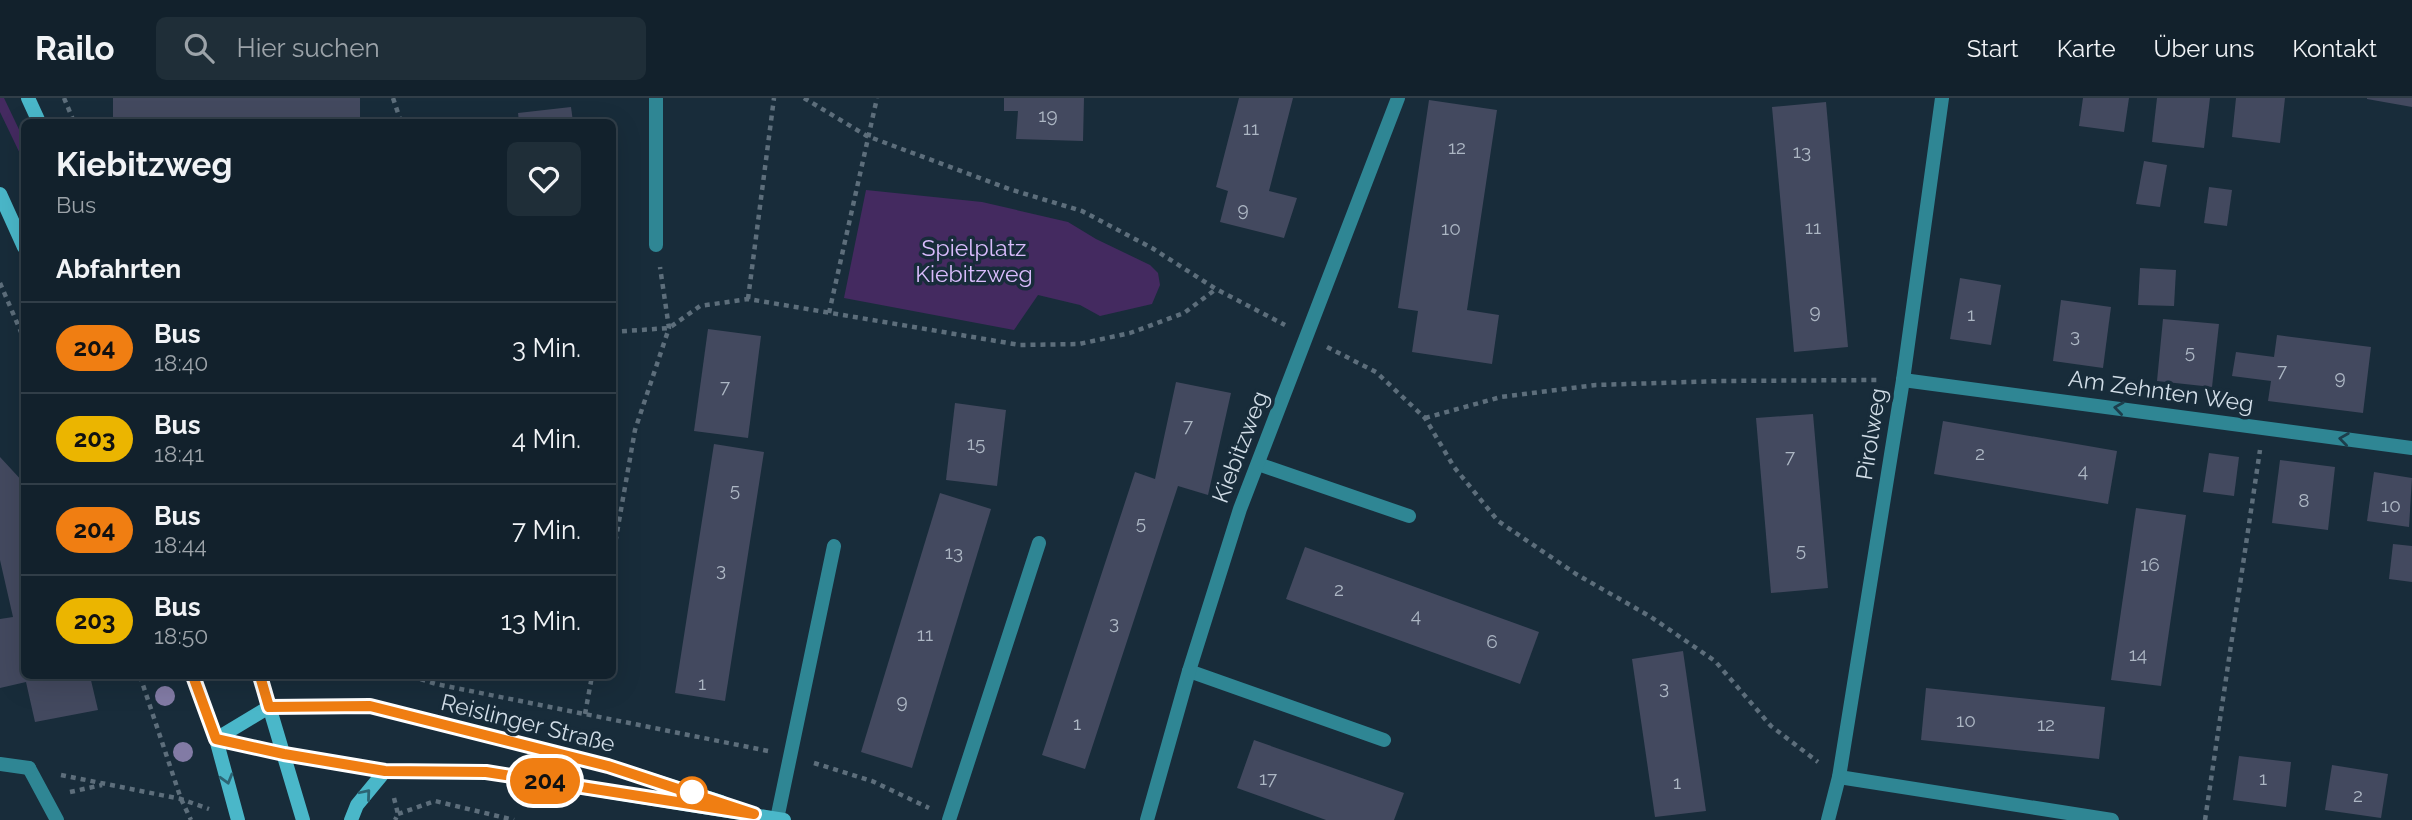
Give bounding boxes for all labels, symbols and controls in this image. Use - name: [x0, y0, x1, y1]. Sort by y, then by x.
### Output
- search box: [156, 17, 646, 80]
- text: Railo: [35, 29, 114, 68]
- icon: search: [180, 29, 218, 67]
- text: Hier suchen: [236, 33, 380, 63]
- text: Start: [1967, 34, 2019, 63]
- text: Karte: [2057, 34, 2116, 63]
- text: Über uns: [2154, 34, 2254, 63]
- text: Kontakt: [2292, 34, 2377, 63]
- house number: 19: [1038, 104, 1058, 126]
- house number: 11: [1243, 117, 1259, 139]
- house number: 12: [1448, 136, 1466, 158]
- house number: 13: [1793, 140, 1811, 162]
- button: heart: [507, 142, 581, 216]
- text: Kiebitzweg: [56, 145, 232, 184]
- text: Bus: [56, 191, 96, 218]
- house number: 9: [1237, 198, 1249, 220]
- house number: 11: [1805, 216, 1821, 238]
- house number: 10: [1441, 217, 1461, 239]
- park label: Spielplatz Kiebitzweg: [915, 234, 1033, 287]
- text: Abfahrten: [56, 254, 181, 284]
- house number: 9: [1809, 300, 1821, 322]
- house number: 1: [1967, 303, 1975, 325]
- text: Bus: [154, 319, 201, 349]
- house number: 3: [2070, 324, 2080, 346]
- text: 204: [74, 333, 115, 362]
- text: 3 Min.: [512, 333, 581, 363]
- house number: 5: [2185, 340, 2195, 362]
- text: 18:40: [154, 349, 208, 376]
- house number: 7: [2277, 359, 2287, 381]
- street label: Am Zehnten Weg: [2067, 364, 2255, 417]
- house number: 9: [2334, 366, 2346, 388]
- house number: 7: [720, 375, 730, 397]
- street label: Pirolweg: [1850, 386, 1891, 482]
- street label: Kiebitzweg: [1206, 387, 1273, 507]
- one-way arrow: [2113, 401, 2125, 416]
- text: Bus: [154, 410, 201, 440]
- house number: 7: [1183, 414, 1193, 436]
- text: 203: [74, 424, 115, 453]
- text: 4 Min.: [512, 424, 581, 454]
- one-way arrow: [2339, 431, 2350, 446]
- house number: 15: [967, 432, 985, 454]
- text: 18:41: [154, 440, 204, 467]
- house number: 2: [1975, 442, 1985, 464]
- house number: 7: [1785, 445, 1795, 467]
- house number: 4: [2078, 459, 2088, 481]
- house number: 5: [730, 478, 740, 500]
- house number: 8: [2298, 489, 2310, 511]
- house number: 10: [2381, 494, 2401, 516]
- text: Bus: [154, 501, 201, 531]
- house number: 5: [1136, 511, 1146, 533]
- text: 204: [74, 515, 115, 544]
- text: 7 Min.: [512, 515, 581, 545]
- text: 18:44: [154, 531, 207, 558]
- house number: 5: [1796, 538, 1806, 560]
- house number: 13: [945, 541, 963, 563]
- house number: 16: [2140, 553, 2160, 575]
- house number: 3: [716, 558, 726, 580]
- house number: 2: [1334, 578, 1344, 600]
- text: Bus: [154, 592, 201, 622]
- house number: 4: [1411, 604, 1421, 626]
- text: 203: [74, 606, 115, 635]
- text: 13 Min.: [501, 606, 581, 636]
- house number: 3: [1109, 611, 1119, 633]
- text: 18:50: [154, 622, 208, 649]
- house number: 11: [917, 623, 933, 645]
- house number: 6: [1486, 630, 1498, 652]
- house number: 14: [2129, 643, 2147, 665]
- house number: 1: [698, 672, 706, 694]
- house number: 3: [1659, 676, 1669, 698]
- street label: Reislinger Straße: [438, 688, 618, 757]
- house number: 9: [896, 690, 908, 712]
- house number: 10: [1956, 709, 1976, 731]
- house number: 1: [1073, 712, 1081, 734]
- house number: 12: [2037, 713, 2055, 735]
- line badge: 204: [505, 758, 585, 804]
- text: 204: [524, 766, 566, 795]
- house number: 17: [1259, 767, 1277, 789]
- house number: 1: [2259, 767, 2267, 789]
- house number: 1: [1673, 771, 1681, 793]
- one-way arrow: [219, 773, 233, 785]
- unlabelled marker: [677, 777, 707, 807]
- house number: 2: [2353, 784, 2363, 806]
- one-way arrow: [358, 790, 370, 803]

